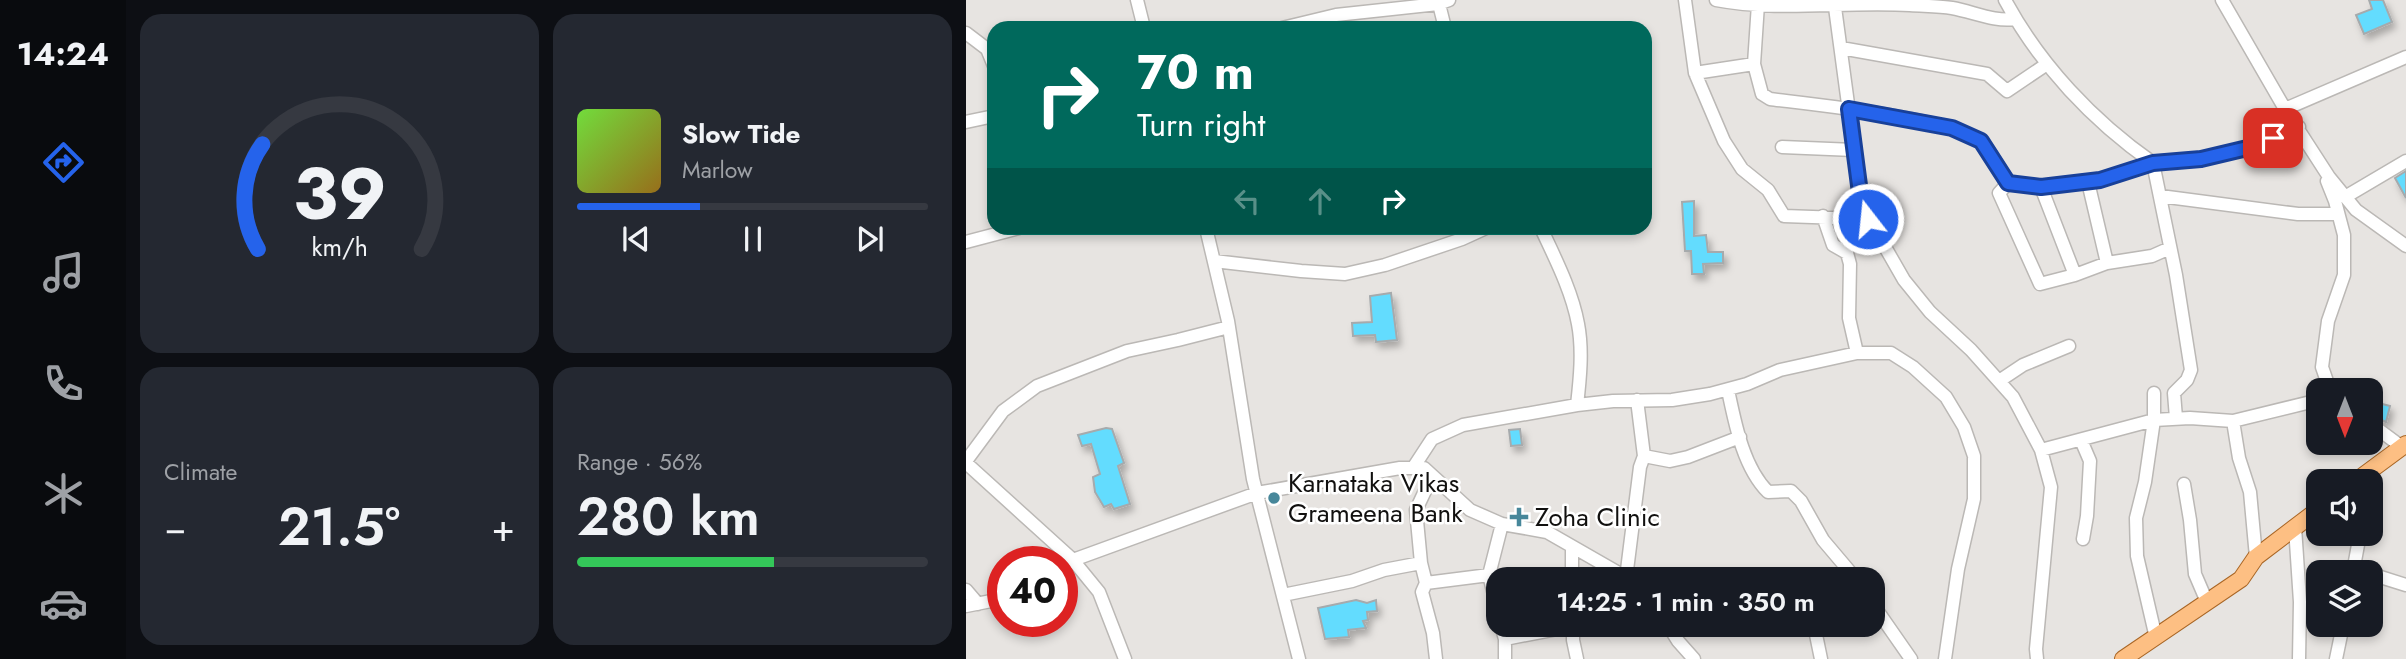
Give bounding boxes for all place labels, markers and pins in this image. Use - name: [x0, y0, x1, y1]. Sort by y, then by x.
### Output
- pin: [2243, 108, 2303, 168]
- place label: Karnataka Vikas Grameena Bank: [1288, 464, 1463, 532]
- marker: Karnataka Vikas Grameena Bank: [1266, 490, 1282, 506]
- place label: Zoha Clinic: [1535, 498, 1660, 536]
- marker: Zoha Clinic: [1509, 507, 1529, 527]

